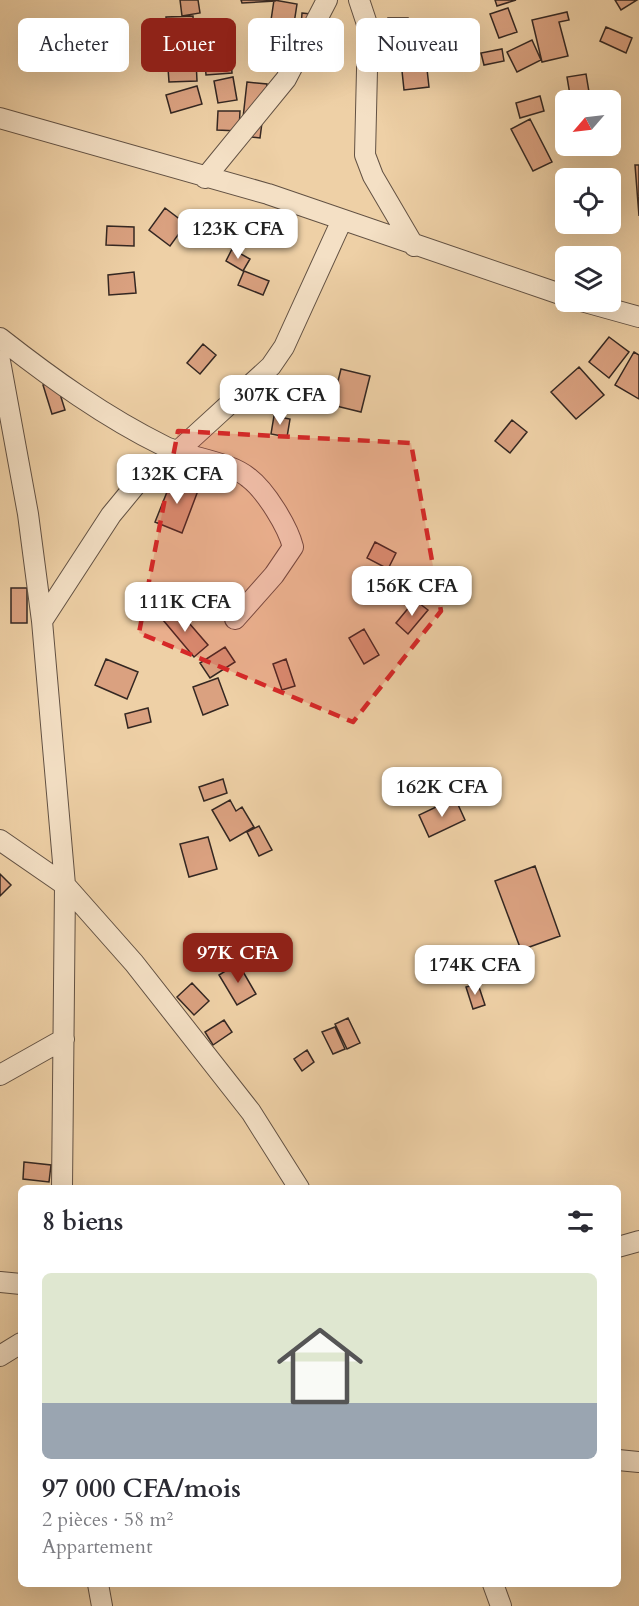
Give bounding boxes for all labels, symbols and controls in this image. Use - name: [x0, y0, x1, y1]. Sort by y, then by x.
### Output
- chip: Acheter: [18, 18, 129, 72]
- chip: Louer: [141, 18, 236, 72]
- chip: Filtres: [248, 18, 344, 72]
- chip: Nouveau: [356, 18, 480, 72]
- north arrow: [555, 90, 621, 156]
- map controls: [555, 90, 621, 312]
- button: locate: [555, 168, 621, 234]
- pin: 123K CFA: [176, 209, 300, 260]
- text: 123K CFA: [192, 215, 284, 242]
- button: layers: [555, 246, 621, 312]
- pin: 307K CFA: [218, 375, 342, 426]
- text: 307K CFA: [234, 381, 326, 408]
- pin: 132K CFA: [115, 454, 239, 505]
- text: 132K CFA: [131, 460, 223, 487]
- pin: 156K CFA: [350, 566, 474, 617]
- text: 156K CFA: [366, 572, 458, 599]
- pin: 111K CFA: [123, 582, 247, 633]
- text: 111K CFA: [139, 588, 231, 615]
- pin: 162K CFA: [380, 767, 504, 818]
- text: 162K CFA: [396, 773, 488, 800]
- pin: 97K CFA: [183, 933, 293, 984]
- text: 97K CFA: [197, 939, 279, 966]
- pin: 174K CFA: [413, 945, 537, 996]
- text: 174K CFA: [429, 951, 521, 978]
- text: 8 biens: [42, 1204, 123, 1239]
- icon: filters: [564, 1205, 597, 1238]
- icon: home: [266, 1312, 374, 1420]
- text: 97 000 CFA/mois: [42, 1471, 241, 1506]
- text: 2 pièces · 58 m²: [42, 1506, 173, 1533]
- text: Appartement: [42, 1533, 153, 1560]

